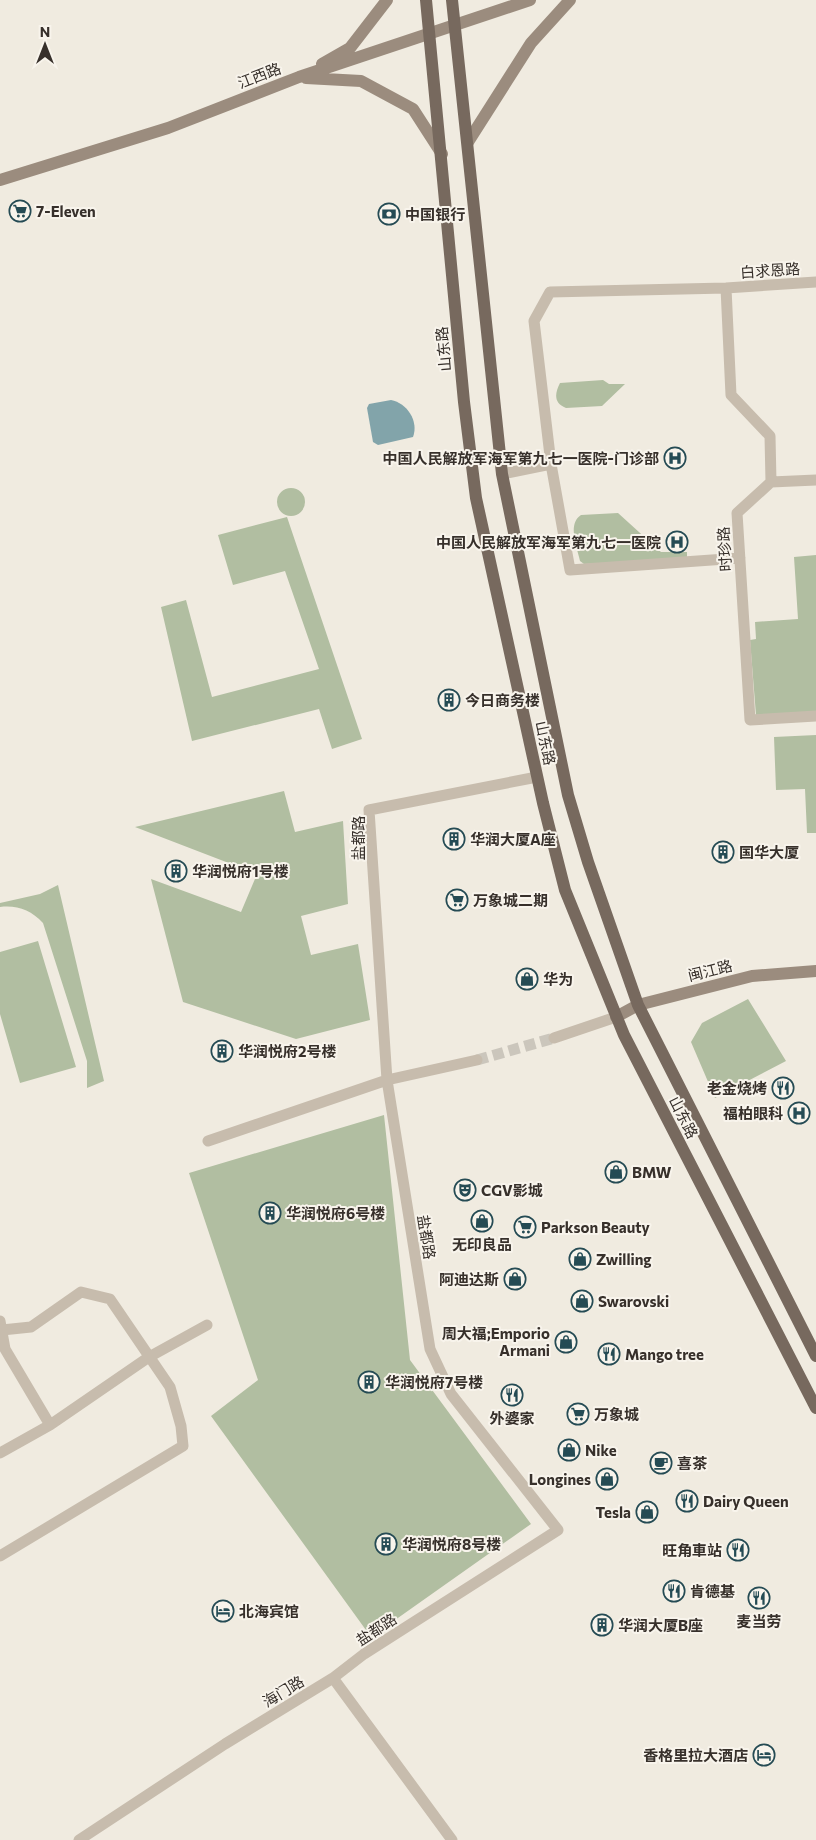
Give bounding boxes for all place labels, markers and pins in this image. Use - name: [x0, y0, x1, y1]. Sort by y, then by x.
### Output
- supermarket icon: 7-Eleven: [8, 199, 32, 223]
- place label: 7-Eleven: [36, 202, 96, 220]
- bank icon: 中国银行: [377, 202, 401, 226]
- place label: 中国银行: [405, 205, 465, 223]
- hospital icon: 中国人民解放军海军第九七一医院-门诊部: [663, 446, 687, 470]
- place label: 中国人民解放军海军第九七一医院-门诊部: [383, 449, 659, 467]
- hospital icon: 中国人民解放军海军第九七一医院: [665, 530, 689, 554]
- place label: 中国人民解放军海军第九七一医院: [436, 533, 661, 551]
- building icon: 今日商务楼: [437, 688, 461, 712]
- place label: 今日商务楼: [465, 691, 540, 709]
- building icon: 华润大厦A座: [442, 827, 466, 851]
- place label: 华润大厦A座: [470, 830, 556, 848]
- building icon: 国华大厦: [711, 840, 735, 864]
- place label: 国华大厦: [739, 843, 799, 861]
- building icon: 华润悦府1号楼: [164, 859, 188, 883]
- place label: 华润悦府1号楼: [192, 862, 289, 880]
- supermarket icon: 万象城二期: [445, 888, 469, 912]
- place label: 万象城二期: [473, 891, 548, 909]
- shop icon: 华为: [515, 967, 539, 991]
- place label: 华为: [543, 970, 573, 988]
- building icon: 华润悦府2号楼: [210, 1039, 234, 1063]
- place label: 华润悦府2号楼: [238, 1042, 337, 1060]
- restaurant icon: 老金烧烤: [771, 1076, 795, 1100]
- place label: 老金烧烤: [707, 1079, 767, 1097]
- hospital icon: 福柏眼科: [787, 1101, 811, 1125]
- place label: 福柏眼科: [723, 1104, 783, 1122]
- shop icon: BMW: [604, 1160, 628, 1184]
- place label: BMW: [632, 1163, 672, 1181]
- theatre icon: CGV影城: [453, 1178, 477, 1202]
- place label: CGV影城: [481, 1181, 543, 1199]
- building icon: 华润悦府6号楼: [258, 1201, 282, 1225]
- place label: 华润悦府6号楼: [286, 1204, 385, 1222]
- shop icon: 无印良品: [470, 1209, 494, 1233]
- supermarket icon: Parkson Beauty: [513, 1215, 537, 1239]
- place label: Parkson Beauty: [541, 1218, 651, 1236]
- place label: 无印良品: [452, 1235, 512, 1253]
- shop icon: Zwilling: [568, 1247, 592, 1271]
- place label: Zwilling: [596, 1250, 652, 1268]
- shop icon: 阿迪达斯: [503, 1267, 527, 1291]
- place label: 阿迪达斯: [439, 1270, 499, 1288]
- shop icon: Swarovski: [570, 1289, 594, 1313]
- place label: Swarovski: [598, 1292, 669, 1310]
- place label: 周大福;Emporio Armani: [442, 1324, 550, 1359]
- shop icon: 周大福;Emporio Armani: [554, 1330, 578, 1354]
- restaurant icon: Mango tree: [597, 1342, 621, 1366]
- place label: Mango tree: [625, 1345, 704, 1363]
- building icon: 华润悦府7号楼: [357, 1370, 381, 1394]
- place label: 华润悦府7号楼: [385, 1373, 483, 1391]
- restaurant icon: 外婆家: [500, 1383, 524, 1407]
- supermarket icon: 万象城: [566, 1402, 590, 1426]
- place label: 万象城: [594, 1405, 639, 1423]
- place label: 外婆家: [489, 1409, 535, 1427]
- shop icon: Nike: [557, 1438, 581, 1462]
- place label: Nike: [585, 1441, 617, 1459]
- cafe icon: 喜茶: [649, 1451, 673, 1475]
- place label: 喜茶: [677, 1454, 708, 1472]
- shop icon: Longines: [595, 1467, 619, 1491]
- place label: Longines: [529, 1470, 591, 1488]
- restaurant icon: Dairy Queen: [675, 1489, 699, 1513]
- place label: Dairy Queen: [703, 1492, 789, 1510]
- shop icon: Tesla: [635, 1500, 659, 1524]
- place label: Tesla: [596, 1503, 631, 1521]
- building icon: 华润悦府8号楼: [374, 1532, 398, 1556]
- place label: 华润悦府8号楼: [402, 1535, 501, 1553]
- restaurant icon: 旺角車站: [726, 1538, 750, 1562]
- place label: 旺角車站: [662, 1541, 722, 1559]
- restaurant icon: 肯德基: [662, 1579, 686, 1603]
- place label: 肯德基: [690, 1582, 735, 1600]
- restaurant icon: 麦当劳: [747, 1586, 771, 1610]
- hotel icon: 北海宾馆: [211, 1599, 235, 1623]
- place label: 北海宾馆: [239, 1602, 299, 1620]
- place label: 麦当劳: [736, 1612, 782, 1630]
- building icon: 华润大厦B座: [590, 1613, 614, 1637]
- place label: 华润大厦B座: [618, 1616, 703, 1634]
- hotel icon: 香格里拉大酒店: [752, 1743, 776, 1767]
- place label: 香格里拉大酒店: [643, 1746, 748, 1764]

